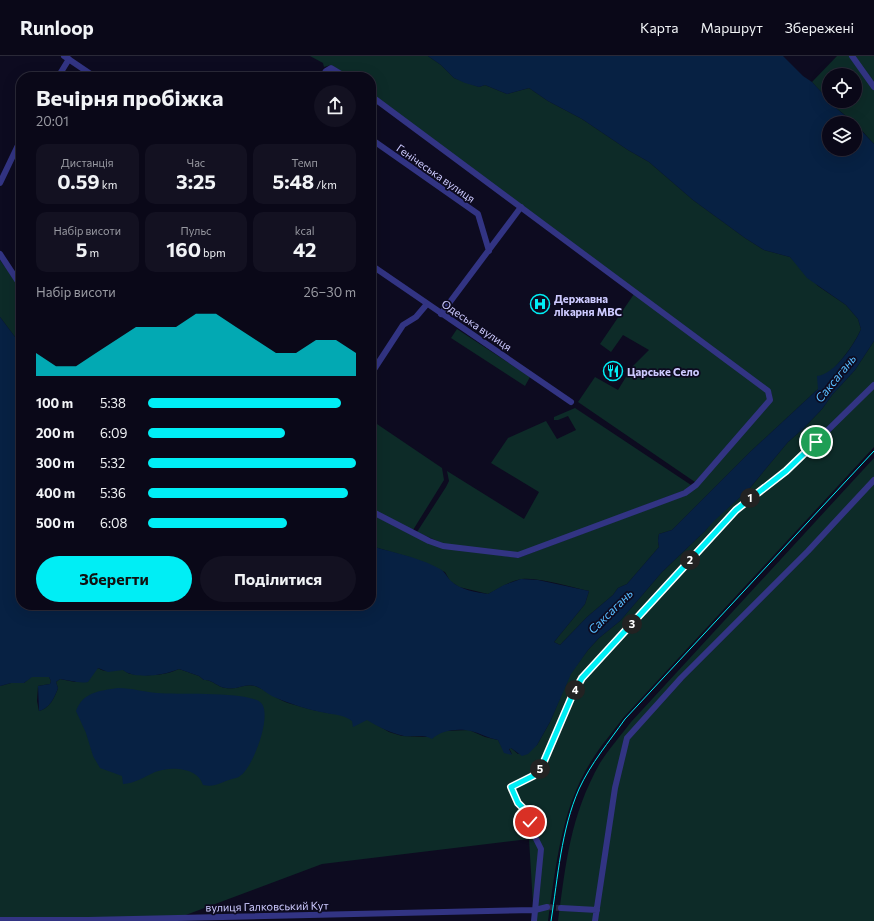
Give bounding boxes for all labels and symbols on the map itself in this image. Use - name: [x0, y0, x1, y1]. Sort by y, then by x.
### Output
- street label: Генічеська вулиця: [394, 141, 478, 205]
- place label: Державна лікарня МВС: [554, 292, 623, 318]
- hospital icon: Державна лікарня МВС: [529, 293, 551, 315]
- street label: Одеська вулиця: [439, 297, 515, 353]
- water label: Саксагань: [812, 351, 858, 405]
- restaurant icon: Царське Село: [602, 360, 624, 382]
- place label: Царське Село: [627, 365, 700, 378]
- pin: [799, 425, 833, 459]
- pin: 1: [740, 488, 760, 508]
- pin: 2: [680, 550, 700, 570]
- water label: Саксагань: [585, 586, 635, 636]
- pin: 3: [622, 614, 642, 634]
- pin: 4: [565, 680, 585, 700]
- pin: 5: [530, 759, 550, 779]
- pin: [513, 805, 547, 839]
- street label: вулиця Галковський Кут: [205, 898, 329, 914]

